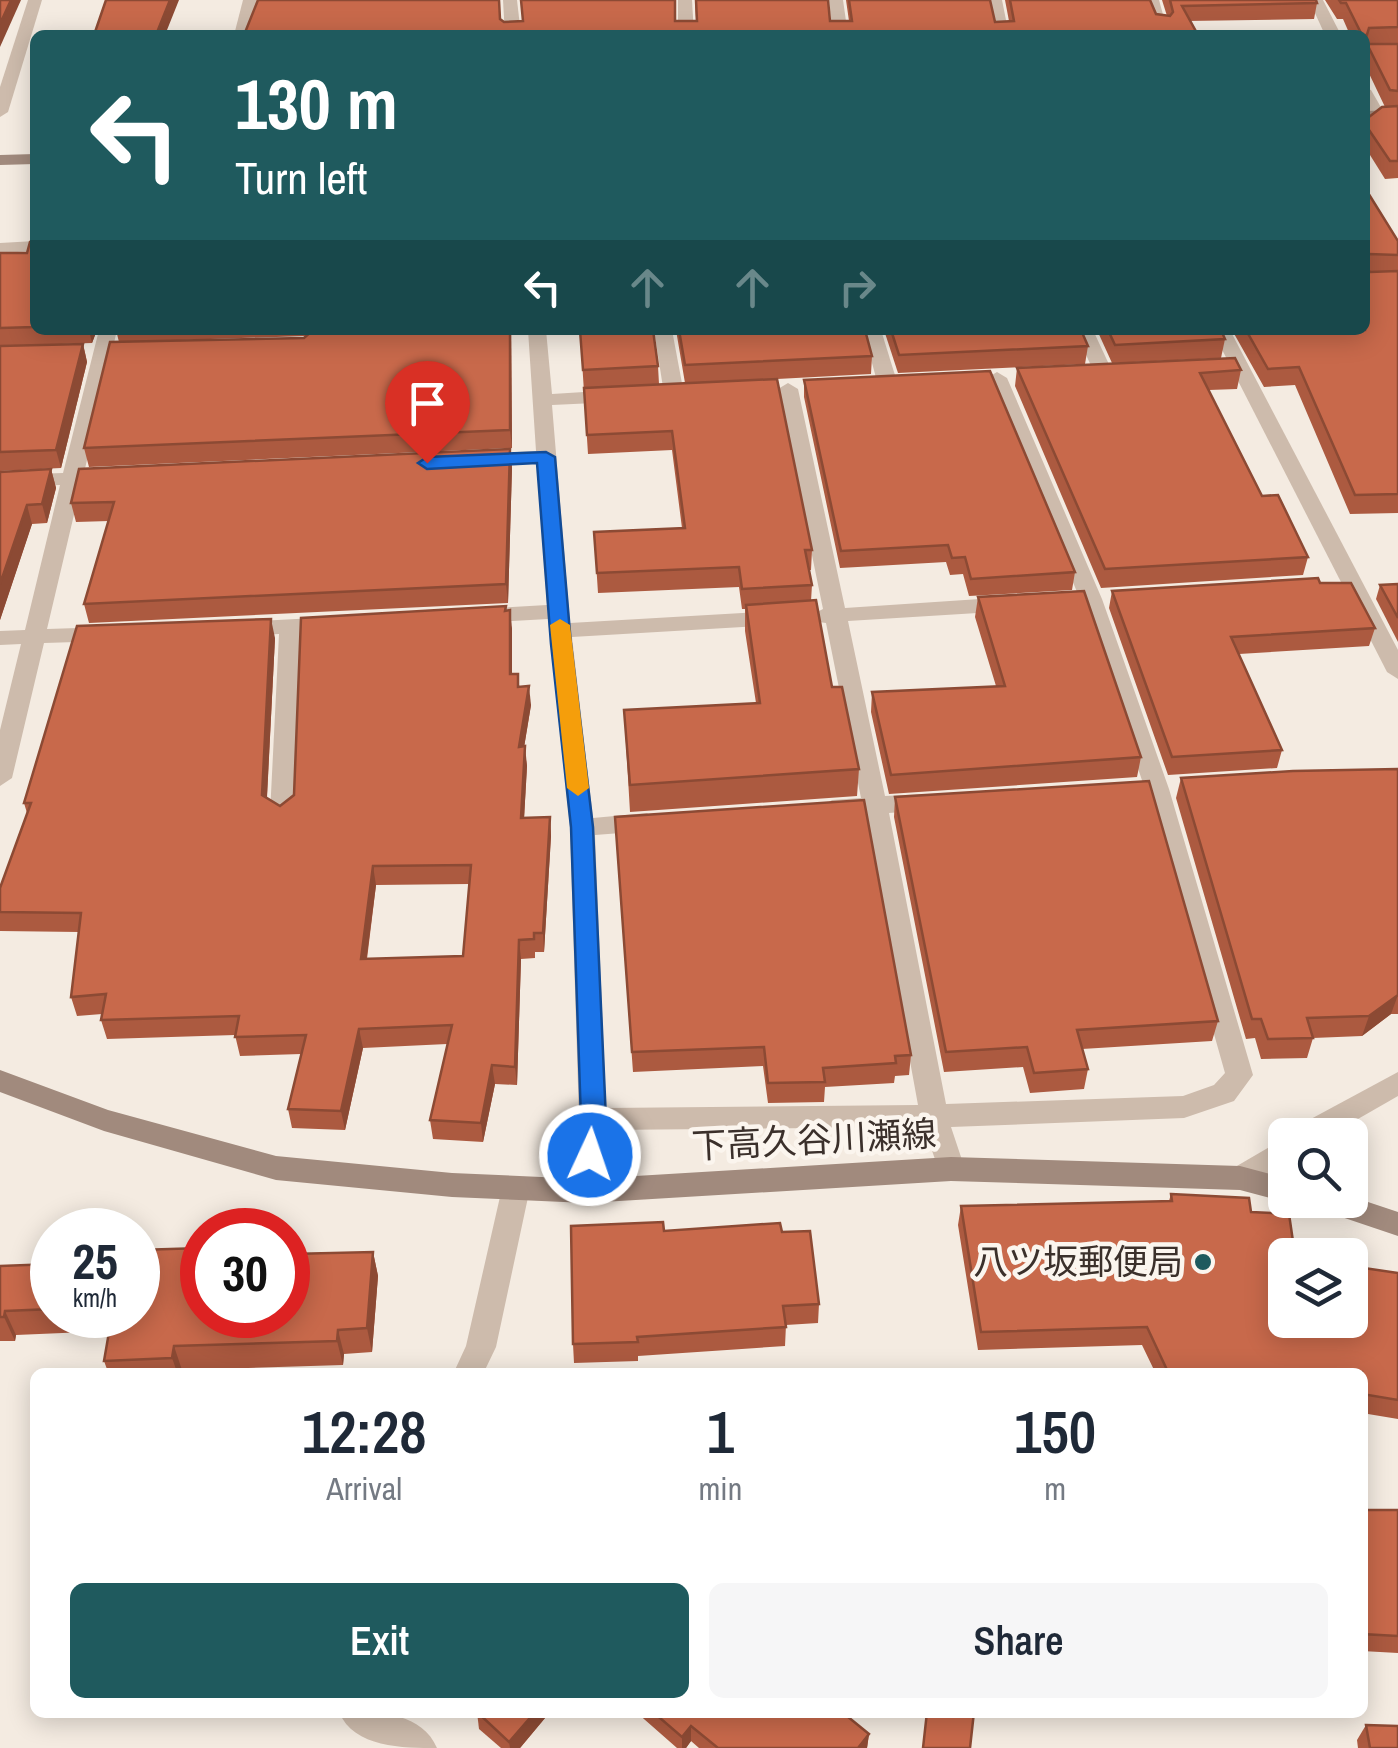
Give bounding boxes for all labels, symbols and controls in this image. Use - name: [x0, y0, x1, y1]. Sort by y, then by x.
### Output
- text: 130 m: [235, 57, 398, 151]
- icon: left: [70, 70, 200, 200]
- text: Turn left: [235, 147, 367, 208]
- icon: left: [515, 260, 570, 315]
- icon: ahead: [620, 260, 675, 315]
- icon: ahead: [725, 260, 780, 315]
- icon: right: [830, 260, 885, 315]
- pin: [385, 361, 470, 464]
- icon: arrive: [400, 376, 455, 431]
- position arrow: [538, 1103, 642, 1207]
- street label: 下高久谷川瀬線: [690, 1110, 938, 1169]
- map controls: [1268, 1118, 1368, 1338]
- button: search: [1268, 1118, 1368, 1218]
- speed limit sign: 30: [180, 1208, 310, 1338]
- text: 25: [72, 1227, 118, 1295]
- place label: 八ツ坂郵便局: [973, 1238, 1183, 1285]
- button: layers: [1268, 1238, 1368, 1338]
- marker: 八ツ坂郵便局: [1192, 1251, 1214, 1273]
- text: km/h: [73, 1281, 117, 1315]
- text: 12:28: [302, 1391, 427, 1472]
- text: 1: [707, 1391, 734, 1472]
- text: 150: [1014, 1391, 1096, 1472]
- text: Arrival: [326, 1467, 402, 1510]
- text: min: [699, 1467, 742, 1510]
- text: m: [1044, 1467, 1066, 1510]
- button: Exit: [70, 1583, 689, 1698]
- button: Share: [709, 1583, 1328, 1698]

